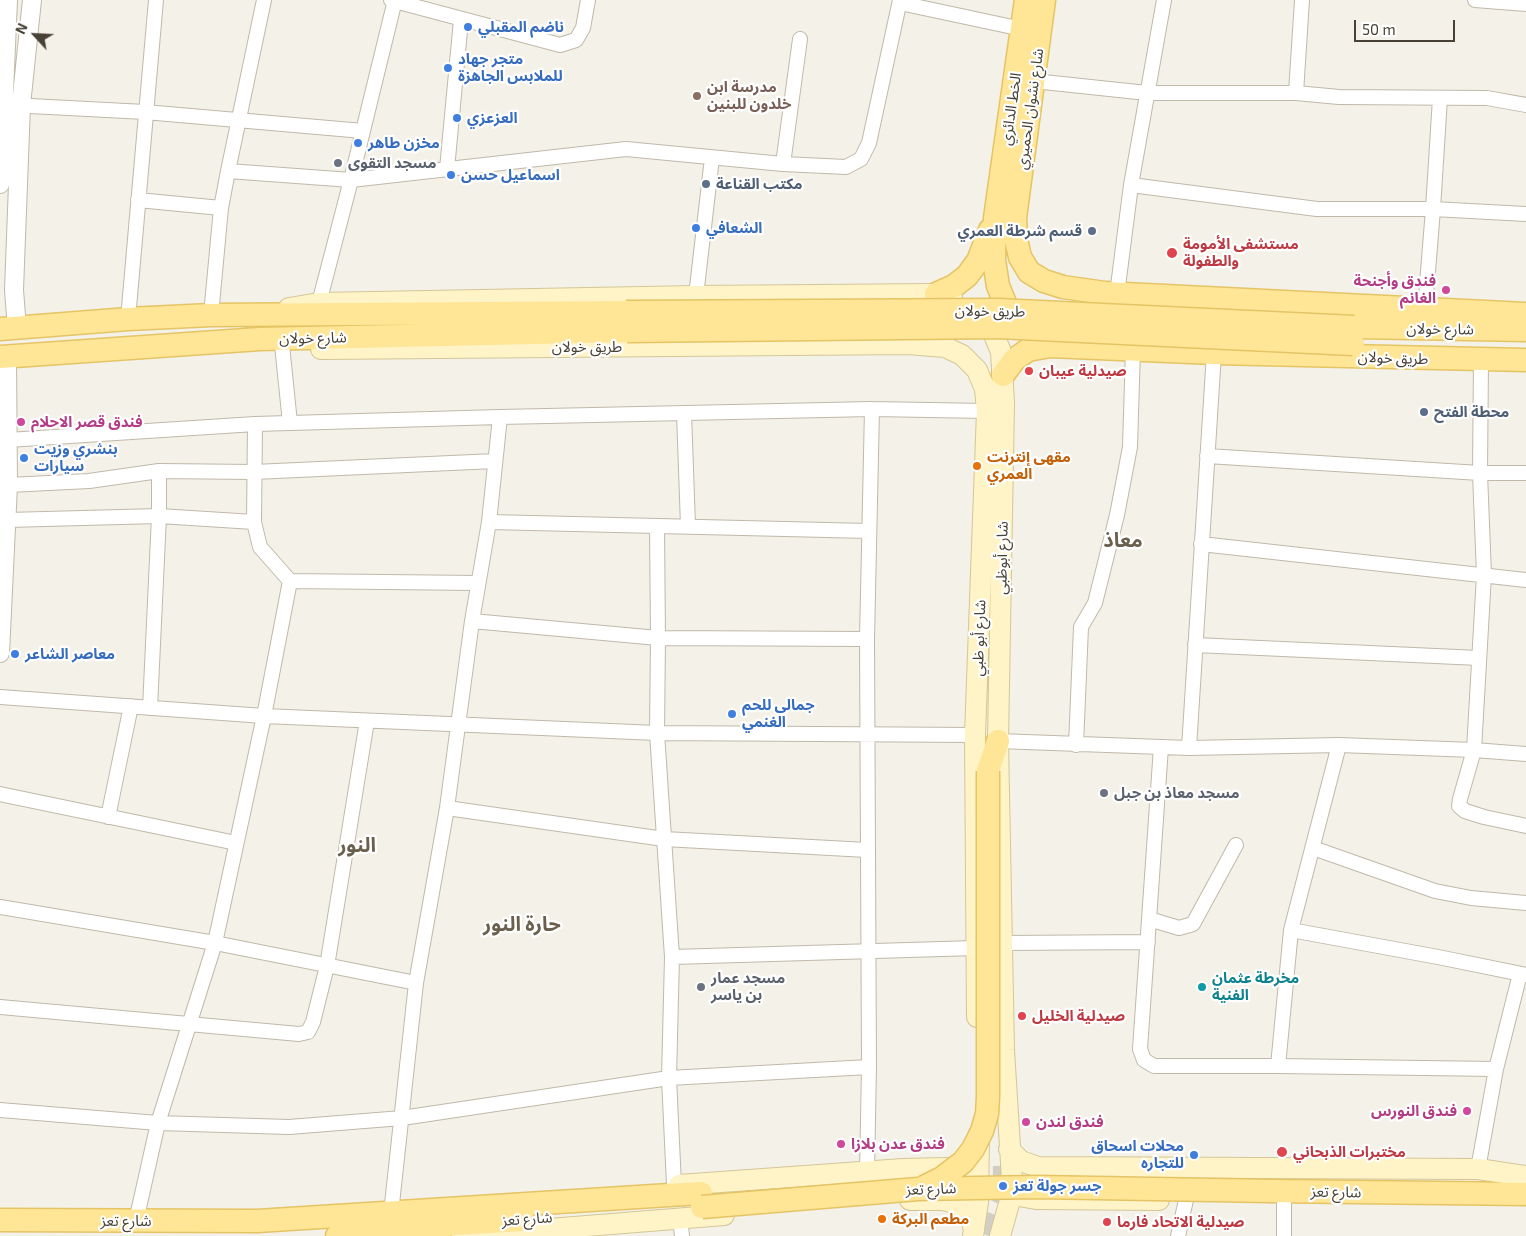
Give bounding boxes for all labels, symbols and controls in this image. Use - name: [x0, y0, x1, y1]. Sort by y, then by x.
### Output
- north arrow: [10, 10, 60, 60]
- scale bar: [1356, 10, 1457, 42]
- place label: ناضم المقبلي: [478, 18, 564, 36]
- text: N: [11, 20, 31, 37]
- text: 50 m: [1362, 20, 1396, 38]
- marker: ناضم المقبلي: [462, 21, 474, 33]
- street label: شارع نشوان الحميري: [1013, 47, 1047, 171]
- place label: متجر جهاد للملابس الجاهزة: [458, 50, 563, 85]
- marker: متجر جهاد للملابس الجاهزة: [442, 62, 454, 74]
- street label: الخط الدائري: [997, 71, 1025, 147]
- place label: مدرسة ابن خلدون للبنين: [707, 78, 791, 113]
- marker: مدرسة ابن خلدون للبنين: [691, 90, 703, 102]
- place label: العزعزي: [467, 109, 518, 127]
- marker: العزعزي: [451, 112, 463, 124]
- place label: مخزن طاهر: [368, 134, 440, 152]
- marker: مخزن طاهر: [352, 137, 364, 149]
- place label: مسجد التقوى: [348, 154, 436, 172]
- marker: مسجد التقوى: [332, 157, 344, 169]
- place label: اسماعيل حسن: [461, 166, 560, 184]
- marker: اسماعيل حسن: [445, 169, 457, 181]
- place label: مكتب القناعة: [716, 175, 803, 193]
- marker: مكتب القناعة: [700, 178, 712, 190]
- place label: الشعافي: [706, 219, 762, 237]
- marker: الشعافي: [690, 222, 702, 234]
- place label: قسم شرطة العمري: [958, 222, 1082, 240]
- marker: قسم شرطة العمري: [1086, 225, 1098, 237]
- place label: مستشفى الأمومة والطفولة: [1183, 235, 1299, 270]
- marker: مستشفى الأمومة والطفولة: [1165, 246, 1179, 260]
- place label: فندق وأجنحة الغانم: [1354, 272, 1436, 307]
- marker: فندق وأجنحة الغانم: [1440, 284, 1452, 296]
- street label: طريق خولان: [955, 301, 1025, 321]
- street label: شارع خولان: [1406, 319, 1474, 339]
- street label: شارع خولان: [279, 328, 347, 348]
- street label: طريق خولان: [552, 338, 622, 356]
- street label: طريق خولان: [1357, 348, 1429, 368]
- place label: صيدلية عيبان: [1039, 362, 1127, 380]
- marker: صيدلية عيبان: [1023, 365, 1035, 377]
- place label: محطة الفتح: [1434, 403, 1509, 421]
- marker: محطة الفتح: [1418, 406, 1430, 418]
- place label: فندق قصر الاحلام: [31, 413, 143, 431]
- marker: فندق قصر الاحلام: [15, 416, 27, 428]
- place label: بنشري وزيت سيارات: [34, 440, 118, 475]
- place label: مقهى إنترنت العمري: [987, 448, 1071, 483]
- marker: بنشري وزيت سيارات: [18, 452, 30, 464]
- marker: مقهى إنترنت العمري: [971, 460, 983, 472]
- street label: شارع أبوظبي: [992, 521, 1012, 595]
- district label: معاذ: [1103, 528, 1143, 552]
- street label: شارع أبو ظبي: [969, 599, 989, 677]
- place label: معاصر الشاعر: [25, 645, 115, 663]
- marker: معاصر الشاعر: [9, 648, 21, 660]
- place label: جمالي للحم الغنمي: [742, 696, 815, 731]
- marker: جمالي للحم الغنمي: [726, 708, 738, 720]
- place label: مسجد معاذ بن جبل: [1114, 784, 1240, 802]
- marker: مسجد معاذ بن جبل: [1098, 787, 1110, 799]
- district label: النور: [338, 833, 376, 857]
- district label: حارة النور: [483, 912, 561, 936]
- place label: مسجد عمار بن ياسر: [711, 969, 785, 1004]
- place label: مخرطة عثمان الفنية: [1212, 969, 1299, 1004]
- marker: مسجد عمار بن ياسر: [695, 981, 707, 993]
- marker: مخرطة عثمان الفنية: [1196, 981, 1208, 993]
- place label: صيدلية الخليل: [1032, 1007, 1125, 1025]
- marker: صيدلية الخليل: [1016, 1010, 1028, 1022]
- place label: فندق النورس: [1371, 1102, 1457, 1120]
- marker: فندق النورس: [1461, 1105, 1473, 1117]
- place label: فندق لندن: [1036, 1113, 1104, 1131]
- marker: فندق لندن: [1020, 1116, 1032, 1128]
- place label: فندق عدن بلازا: [851, 1135, 945, 1153]
- place label: محلات اسحاق للتجاره: [1091, 1137, 1184, 1172]
- marker: فندق عدن بلازا: [835, 1138, 847, 1150]
- place label: مختبرات الذبحاني: [1293, 1143, 1406, 1161]
- marker: مختبرات الذبحاني: [1275, 1145, 1289, 1159]
- marker: محلات اسحاق للتجاره: [1188, 1149, 1200, 1161]
- place label: جسر جولة تعز: [1013, 1177, 1101, 1195]
- street label: شارع تعز: [905, 1179, 957, 1199]
- marker: جسر جولة تعز: [997, 1180, 1009, 1192]
- street label: شارع تعز: [1310, 1183, 1362, 1201]
- street label: شارع تعز: [501, 1208, 553, 1230]
- place label: مطعم البركة: [892, 1210, 969, 1228]
- street label: شارع تعز: [101, 1212, 151, 1230]
- marker: مطعم البركة: [876, 1213, 888, 1225]
- place label: صيدلية الاتحاد فارما: [1117, 1213, 1244, 1231]
- marker: صيدلية الاتحاد فارما: [1101, 1216, 1113, 1228]

